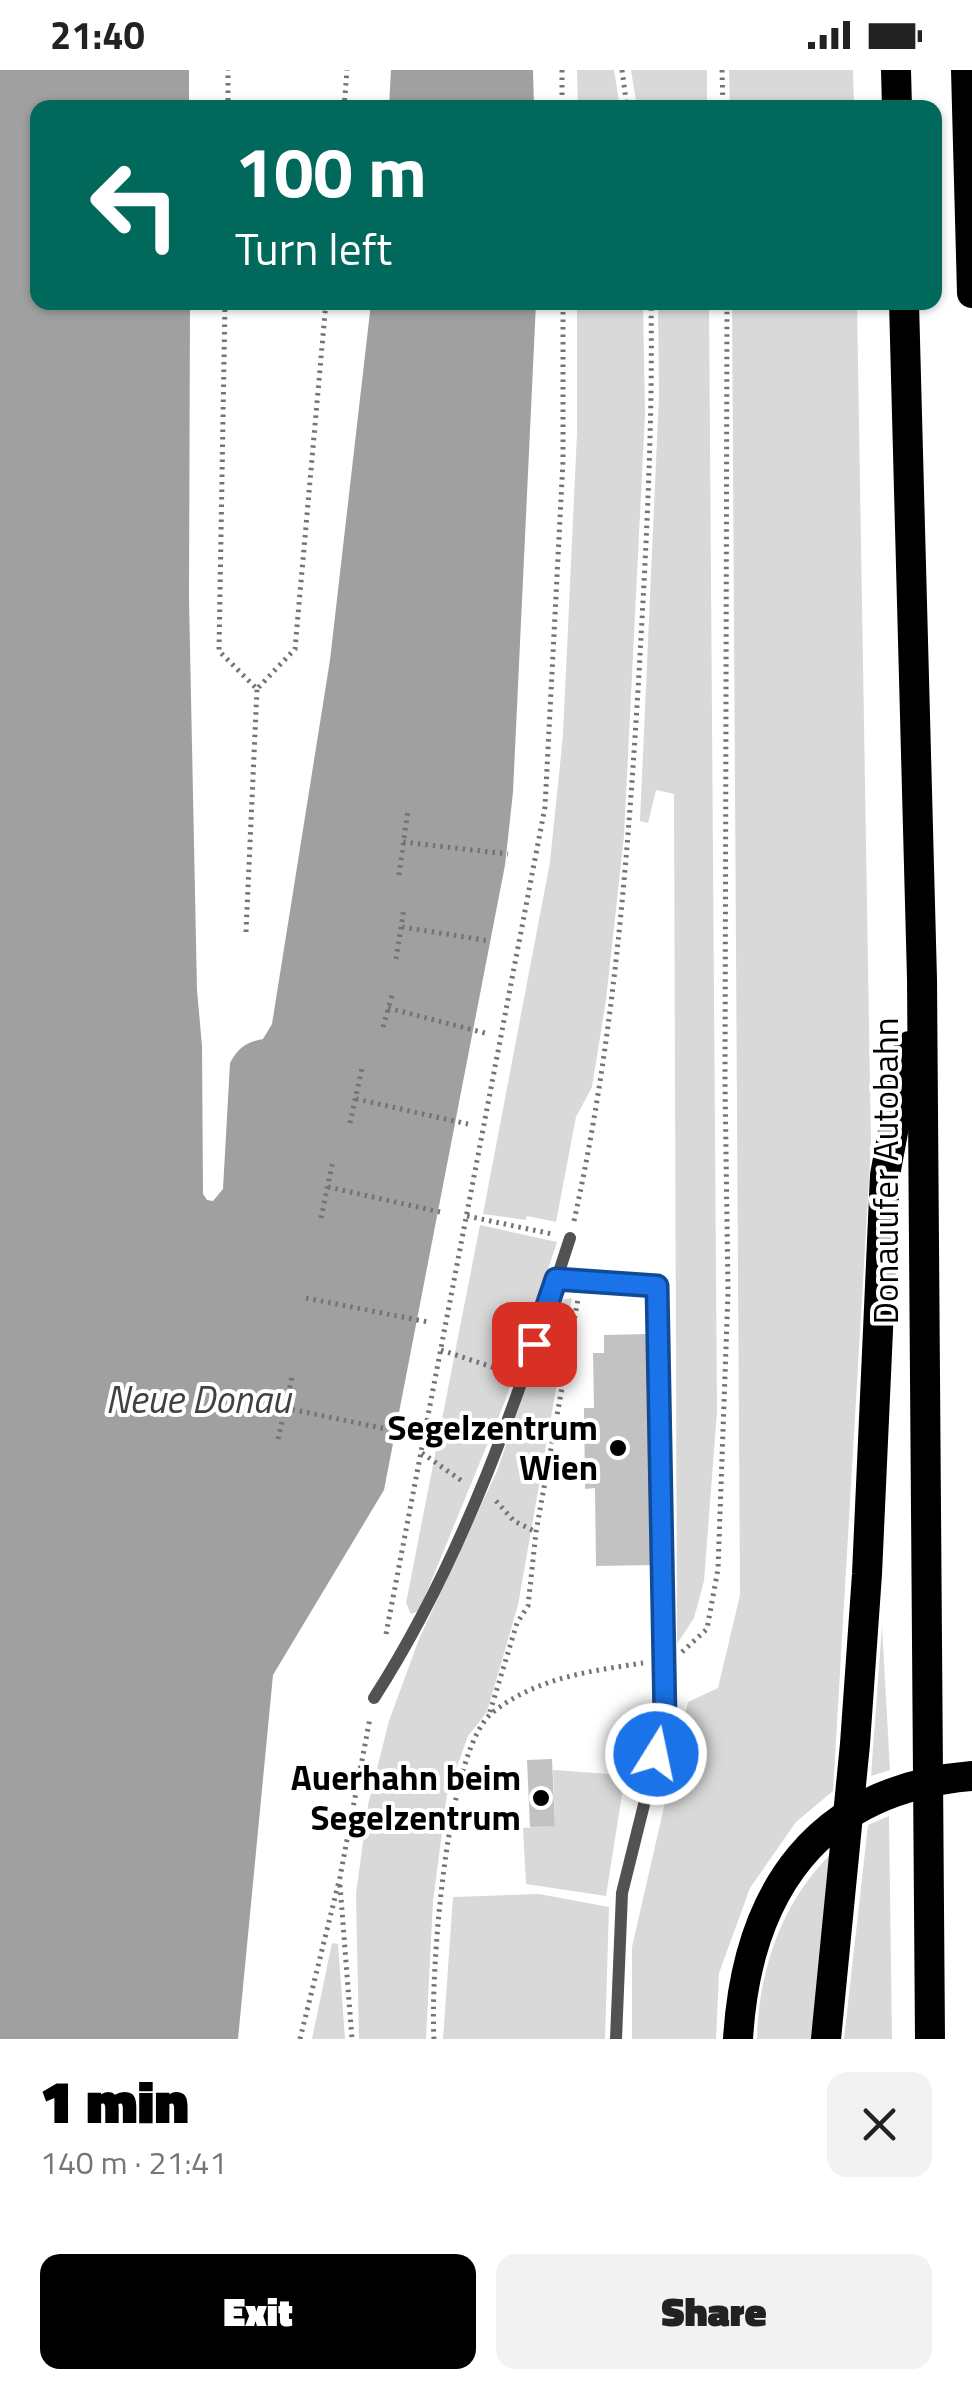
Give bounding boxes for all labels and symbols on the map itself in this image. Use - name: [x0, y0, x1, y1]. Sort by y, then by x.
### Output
- street label: Donauufer Autobahn: [858, 1017, 912, 1325]
- pin: [492, 1302, 577, 1387]
- water label: Neue Donau: [106, 1370, 293, 1428]
- place label: Segelzentrum Wien: [388, 1400, 598, 1494]
- marker: Segelzentrum Wien: [607, 1437, 629, 1459]
- position arrow: [604, 1702, 708, 1806]
- place label: Auerhahn beim Segelzentrum: [291, 1750, 521, 1844]
- marker: Auerhahn beim Segelzentrum: [530, 1787, 552, 1809]

